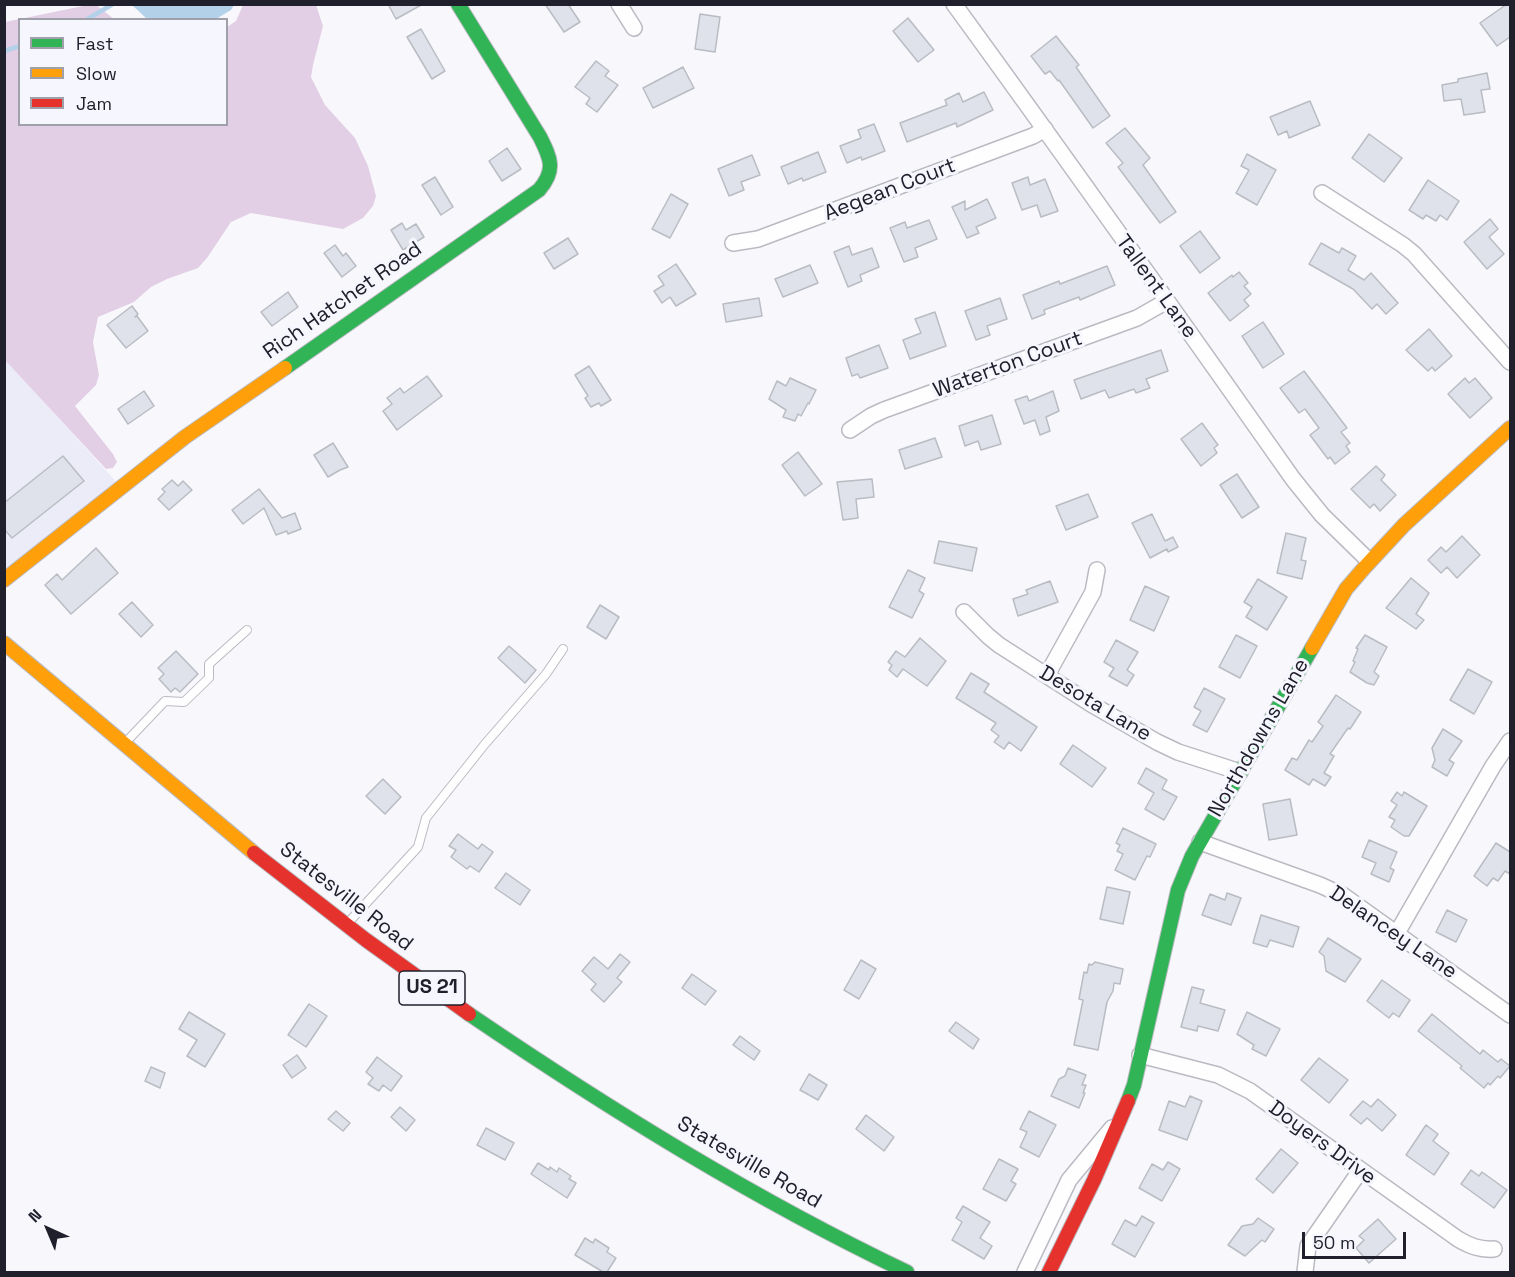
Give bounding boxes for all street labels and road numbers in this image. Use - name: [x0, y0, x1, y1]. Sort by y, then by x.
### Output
- street label: Aegean Court: [821, 153, 959, 227]
- street label: Tallent Lane: [1110, 230, 1202, 344]
- street label: Rich Hatchet Road: [259, 237, 427, 365]
- street label: Waterton Court: [930, 326, 1086, 404]
- street label: Northdowns Lane: [1203, 654, 1315, 822]
- street label: Desota Lane: [1035, 661, 1155, 747]
- street label: Statesville Road: [274, 837, 418, 957]
- street label: Delancey Lane: [1324, 881, 1462, 985]
- road number: US 21: [399, 971, 465, 1005]
- street label: Doyers Drive: [1263, 1096, 1381, 1190]
- street label: Statesville Road: [672, 1111, 826, 1215]

